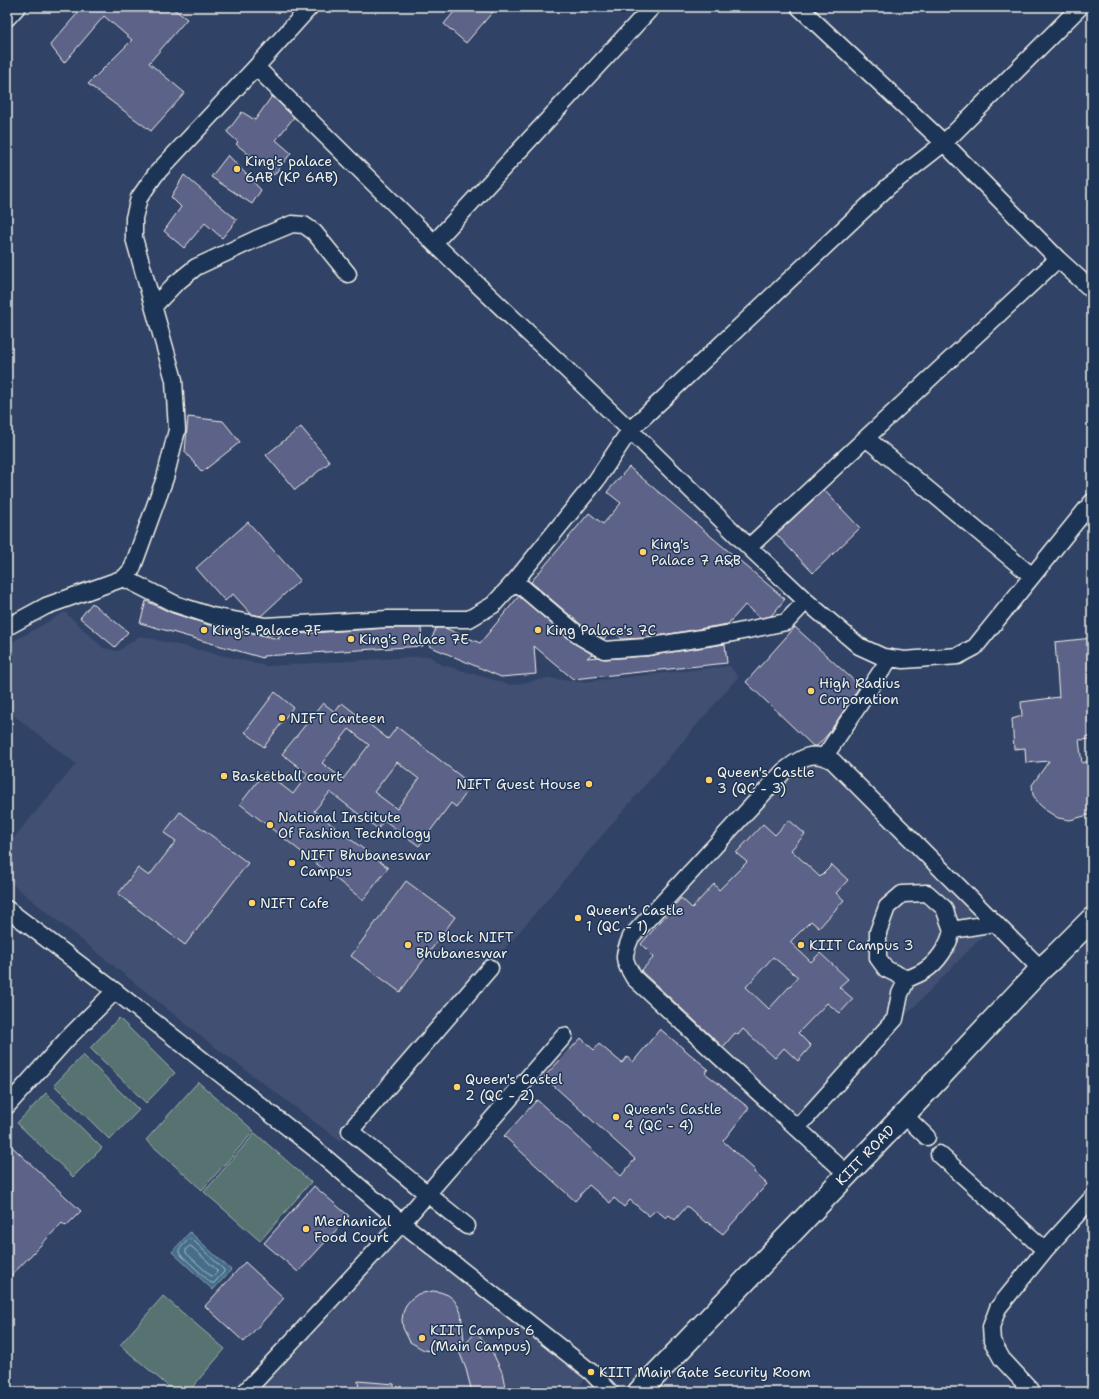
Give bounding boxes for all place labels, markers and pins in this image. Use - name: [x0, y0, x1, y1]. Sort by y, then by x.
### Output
- place label: King's palace 6AB (KP 6AB): [245, 152, 338, 186]
- marker: King's palace 6AB (KP 6AB): [232, 164, 242, 174]
- place label: King's Palace 7 A&B: [651, 535, 741, 569]
- marker: King's Palace 7 A&B: [638, 547, 648, 557]
- place label: King's Palace 7F: [212, 621, 321, 639]
- place label: King Palace's 7C: [546, 621, 656, 639]
- marker: King's Palace 7F: [199, 625, 209, 635]
- marker: King Palace's 7C: [533, 625, 543, 635]
- place label: King's Palace 7E: [359, 630, 469, 648]
- marker: King's Palace 7E: [346, 634, 356, 644]
- place label: High Radius Corporation: [819, 674, 900, 708]
- marker: High Radius Corporation: [806, 686, 816, 696]
- place label: NIFT Canteen: [290, 709, 386, 727]
- marker: NIFT Canteen: [277, 713, 287, 723]
- place label: Queen's Castle 3 (QC - 3): [717, 763, 815, 797]
- place label: Basketball court: [232, 767, 342, 785]
- marker: Basketball court: [219, 771, 229, 781]
- place label: NIFT Guest House: [456, 775, 581, 793]
- marker: Queen's Castle 3 (QC - 3): [704, 775, 714, 785]
- marker: NIFT Guest House: [584, 779, 594, 789]
- place label: National Institute Of Fashion Technology: [278, 808, 431, 842]
- marker: National Institute Of Fashion Technology: [265, 820, 275, 830]
- place label: NIFT Bhubaneswar Campus: [300, 846, 432, 880]
- marker: NIFT Bhubaneswar Campus: [287, 858, 297, 868]
- place label: NIFT Cafe: [260, 894, 329, 912]
- marker: NIFT Cafe: [247, 898, 257, 908]
- place label: Queen's Castle 1 (QC - 1): [586, 901, 684, 935]
- marker: Queen's Castle 1 (QC - 1): [573, 913, 583, 923]
- place label: FD Block NIFT Bhubaneswar: [416, 928, 514, 962]
- place label: KIIT Campus 3: [809, 936, 914, 954]
- marker: FD Block NIFT Bhubaneswar: [403, 940, 413, 950]
- marker: KIIT Campus 3: [796, 940, 806, 950]
- place label: Queen's Castel 2 (QC - 2): [465, 1070, 563, 1104]
- marker: Queen's Castel 2 (QC - 2): [452, 1082, 462, 1092]
- place label: Queen's Castle 4 (QC - 4): [624, 1100, 722, 1134]
- marker: Queen's Castle 4 (QC - 4): [611, 1112, 621, 1122]
- place label: Mechanical Food Court: [314, 1212, 392, 1246]
- marker: Mechanical Food Court: [301, 1224, 311, 1234]
- place label: KIIT Campus 6 (Main Campus): [430, 1321, 535, 1355]
- marker: KIIT Campus 6 (Main Campus): [417, 1333, 427, 1343]
- place label: KIIT Main Gate Security Room: [599, 1363, 811, 1381]
- marker: KIIT Main Gate Security Room: [586, 1367, 596, 1377]

